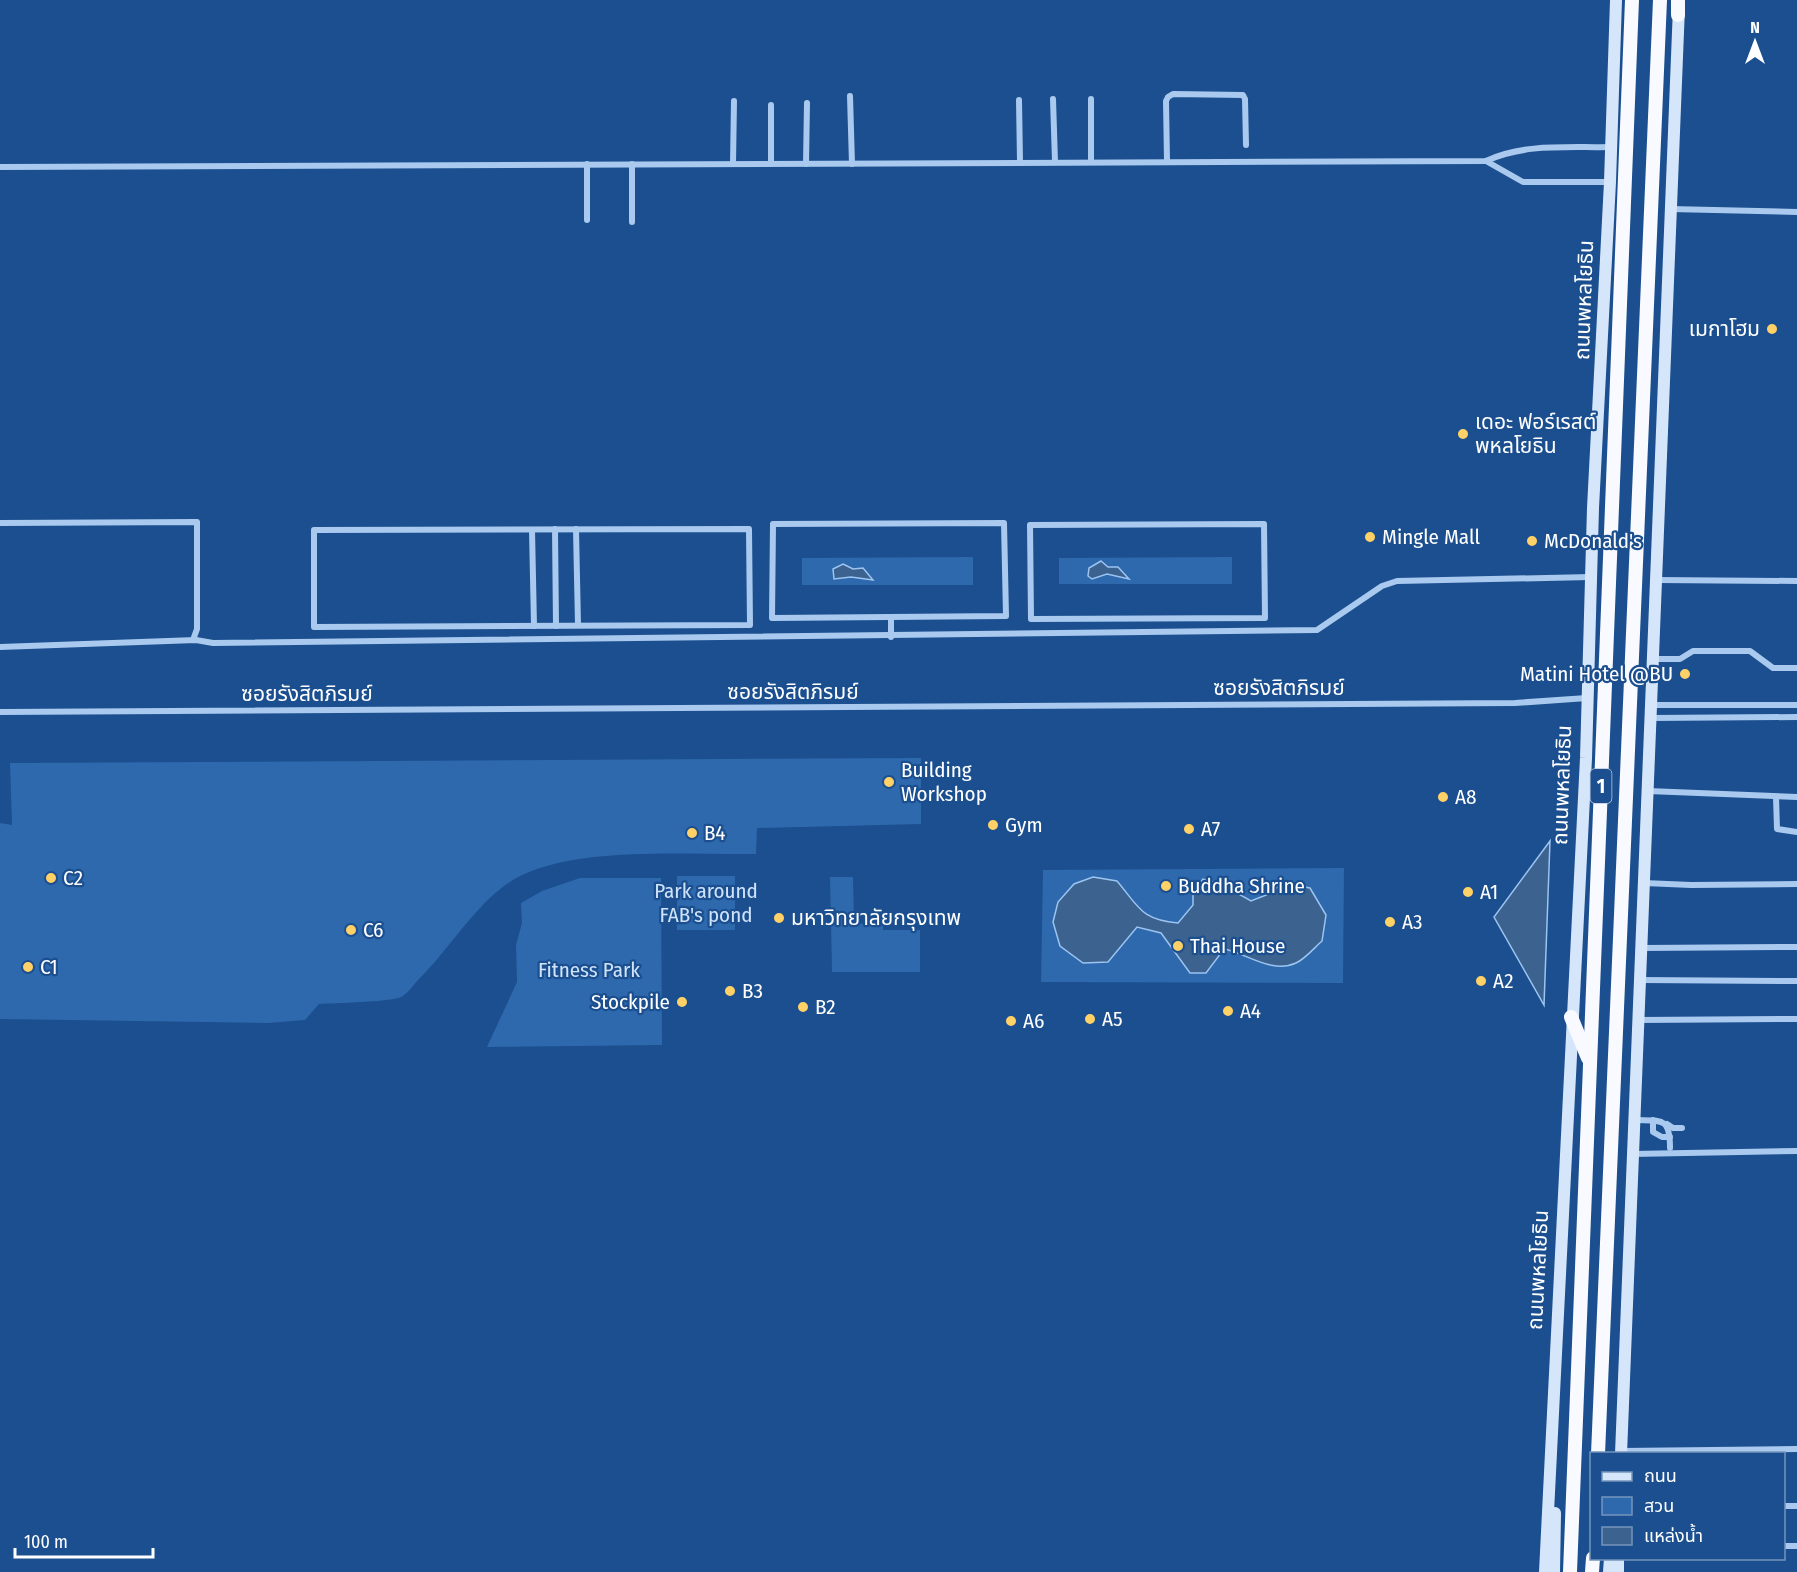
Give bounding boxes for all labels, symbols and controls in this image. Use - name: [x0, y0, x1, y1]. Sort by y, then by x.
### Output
- north arrow: [1725, 12, 1785, 72]
- text: N: [1750, 18, 1760, 37]
- street label: ถนนพหลโยธิน: [1569, 240, 1599, 360]
- place label: เมกาโฮม: [1689, 316, 1760, 342]
- marker: เมกาโฮม: [1765, 322, 1779, 336]
- place label: เดอะ ฟอร์เรสต์ พหลโยธิน: [1475, 409, 1596, 459]
- marker: เดอะ ฟอร์เรสต์ พหลโยธิน: [1456, 427, 1470, 441]
- place label: Mingle Mall: [1382, 524, 1480, 550]
- place label: McDonald's: [1544, 528, 1642, 554]
- marker: Mingle Mall: [1363, 530, 1377, 544]
- marker: McDonald's: [1525, 534, 1539, 548]
- place label: Matini Hotel @BU: [1520, 661, 1673, 687]
- marker: Matini Hotel @BU: [1678, 667, 1692, 681]
- street label: ซอยรังสิตภิรมย์: [1213, 675, 1345, 701]
- street label: ซอยรังสิตภิรมย์: [727, 679, 859, 705]
- street label: ซอยรังสิตภิรมย์: [241, 681, 373, 707]
- street label: ถนนพหลโยธิน: [1547, 725, 1577, 845]
- place label: Building Workshop: [901, 757, 987, 807]
- road number: 1: [1590, 769, 1612, 803]
- marker: Building Workshop: [882, 775, 896, 789]
- place label: A8: [1455, 784, 1477, 810]
- marker: A8: [1436, 790, 1450, 804]
- place label: Gym: [1005, 812, 1043, 838]
- place label: A7: [1201, 816, 1220, 842]
- marker: Gym: [986, 818, 1000, 832]
- place label: B4: [704, 820, 725, 846]
- marker: A7: [1182, 822, 1196, 836]
- marker: B4: [685, 826, 699, 840]
- place label: C2: [63, 865, 83, 891]
- marker: C2: [44, 871, 58, 885]
- place label: Buddha Shrine: [1178, 873, 1305, 899]
- park label: Park around FAB's pond: [654, 878, 758, 928]
- marker: Buddha Shrine: [1159, 879, 1173, 893]
- place label: A1: [1480, 879, 1498, 905]
- marker: A1: [1461, 885, 1475, 899]
- place label: มหาวิทยาลัยกรุงเทพ: [791, 905, 961, 931]
- place label: A3: [1402, 909, 1423, 935]
- marker: มหาวิทยาลัยกรุงเทพ: [772, 911, 786, 925]
- marker: A3: [1383, 915, 1397, 929]
- place label: C6: [363, 917, 383, 943]
- marker: C6: [344, 923, 358, 937]
- place label: Thai House: [1190, 933, 1285, 959]
- marker: Thai House: [1171, 939, 1185, 953]
- place label: C1: [40, 954, 58, 980]
- park label: Fitness Park: [538, 957, 640, 983]
- marker: C1: [21, 960, 35, 974]
- place label: A2: [1493, 968, 1514, 994]
- marker: A2: [1474, 974, 1488, 988]
- place label: B3: [742, 978, 763, 1004]
- marker: B3: [723, 984, 737, 998]
- place label: Stockpile: [591, 989, 670, 1015]
- place label: B2: [815, 994, 835, 1020]
- marker: Stockpile: [675, 995, 689, 1009]
- place label: A4: [1240, 998, 1261, 1024]
- marker: B2: [796, 1000, 810, 1014]
- marker: A4: [1221, 1004, 1235, 1018]
- place label: A5: [1102, 1006, 1123, 1032]
- place label: A6: [1023, 1008, 1044, 1034]
- marker: A5: [1083, 1012, 1097, 1026]
- marker: A6: [1004, 1014, 1018, 1028]
- street label: ถนนพหลโยธิน: [1522, 1209, 1554, 1331]
- legend: [1590, 1452, 1785, 1560]
- text: ถนน: [1644, 1465, 1677, 1487]
- text: สวน: [1644, 1495, 1674, 1517]
- scale bar: [15, 1521, 153, 1559]
- text: แหล่งน้ำ: [1644, 1523, 1703, 1547]
- text: 100 m: [24, 1531, 68, 1553]

